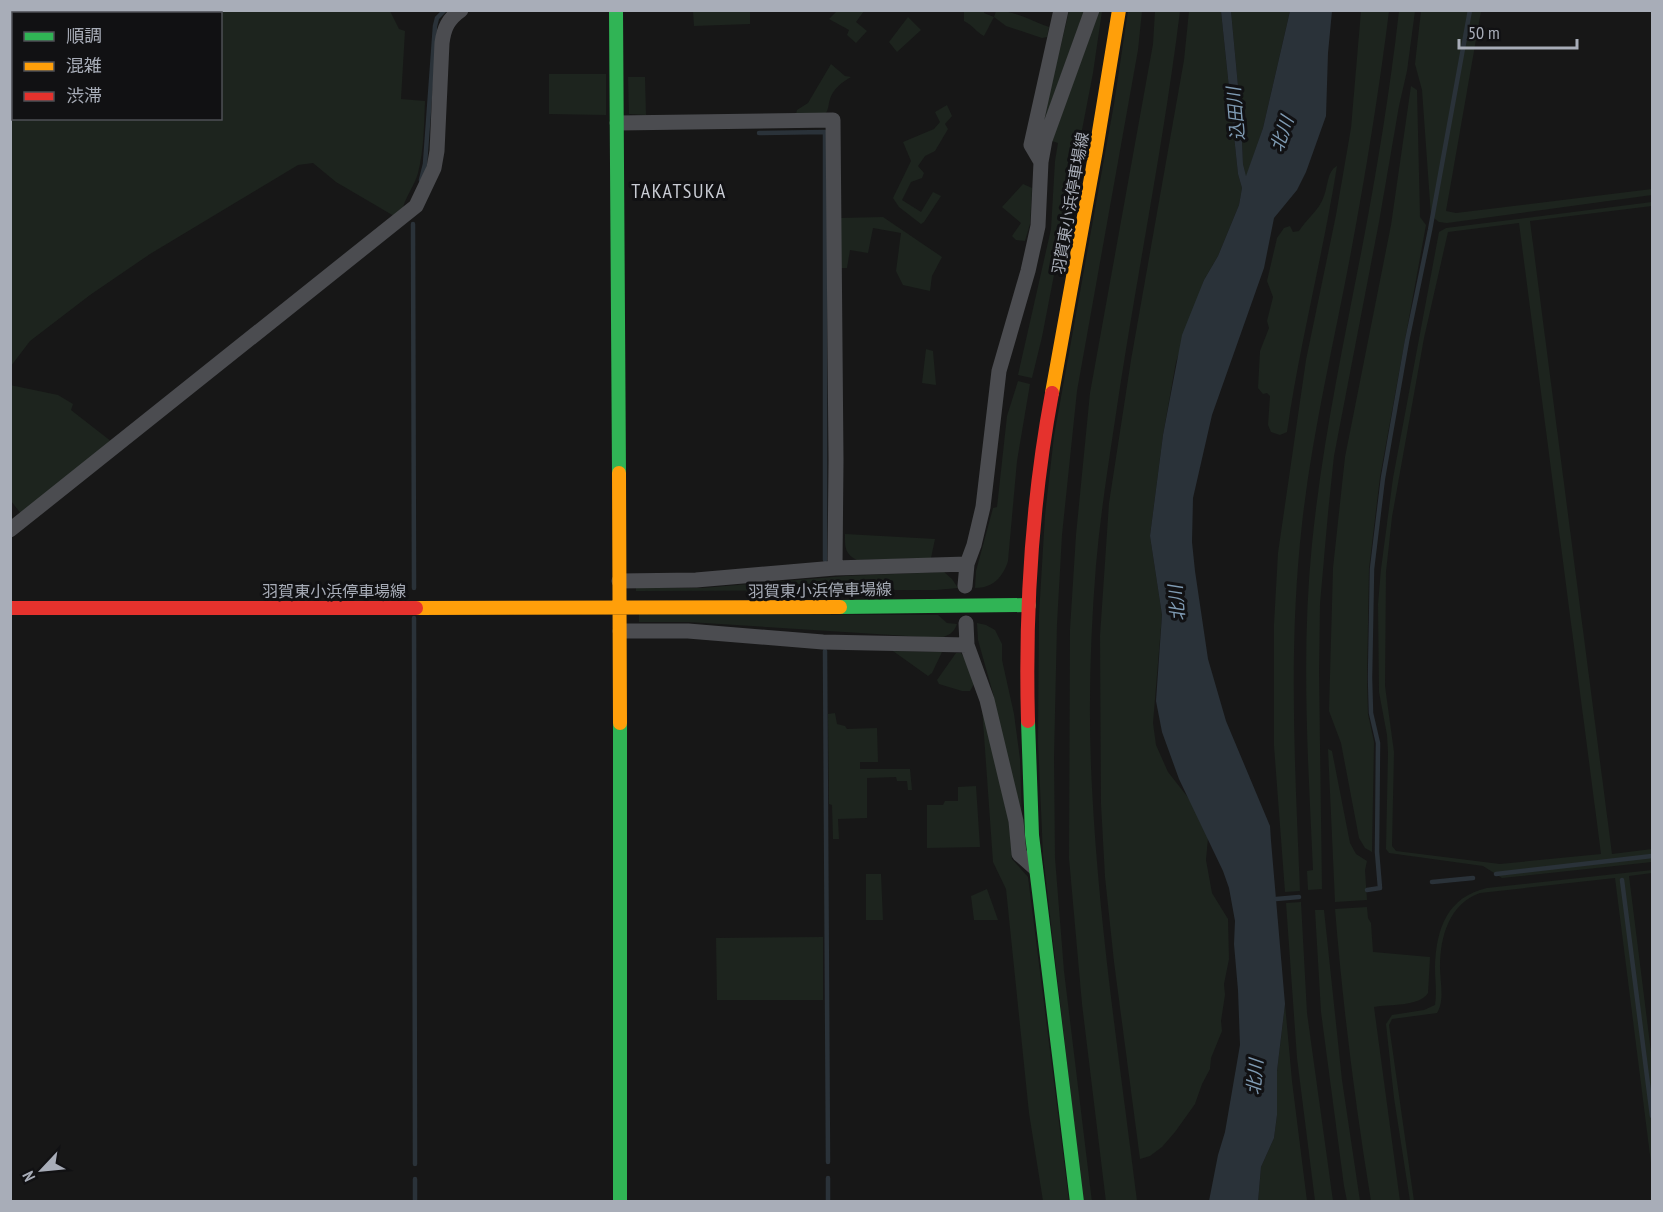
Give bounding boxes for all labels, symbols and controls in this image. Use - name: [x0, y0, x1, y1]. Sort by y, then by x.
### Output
- legend: [12, 12, 222, 120]
- scale bar: [1459, 12, 1578, 50]
- text: 50 m: [1468, 21, 1500, 44]
- text: 順調: [66, 24, 102, 47]
- text: 混雑: [66, 54, 102, 77]
- text: 渋滞: [66, 84, 102, 107]
- water label: 込田川: [1222, 84, 1249, 142]
- water label: 北川: [1265, 111, 1299, 155]
- street label: 羽賀東小浜停車場線: [1048, 130, 1092, 276]
- district label: TAKATSUKA: [631, 178, 727, 204]
- street label: 羽賀東小浜停車場線: [748, 579, 892, 601]
- street label: 羽賀東小浜停車場線: [262, 581, 406, 601]
- water label: 北川: [1163, 582, 1190, 622]
- water label: 北川: [1241, 1056, 1268, 1096]
- north arrow: [12, 1140, 72, 1200]
- text: N: [18, 1168, 39, 1185]

